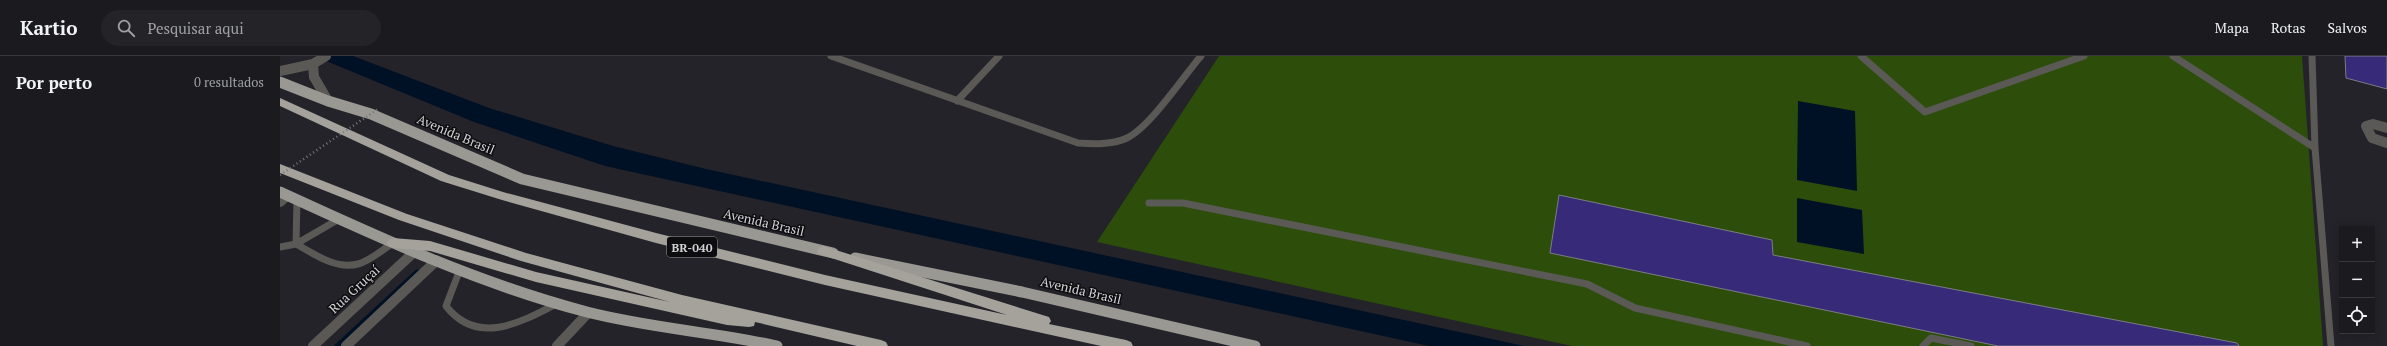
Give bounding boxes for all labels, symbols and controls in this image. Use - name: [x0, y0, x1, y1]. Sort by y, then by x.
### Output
- search box: [101, 10, 381, 46]
- text: Kartio: [20, 15, 77, 40]
- icon: search: [115, 17, 137, 39]
- text: Pesquisar aqui: [147, 18, 244, 38]
- text: Mapa: [2215, 18, 2249, 37]
- text: Rotas: [2271, 18, 2306, 37]
- text: Salvos: [2328, 18, 2367, 37]
- text: Por perto: [16, 71, 92, 94]
- text: 0 resultados: [194, 73, 264, 91]
- street label: Avenida Brasil: [415, 110, 498, 158]
- street label: Avenida Brasil: [722, 204, 806, 240]
- map controls: [2339, 226, 2375, 334]
- button: +: [2339, 226, 2375, 262]
- road number: BR-040: [667, 237, 717, 257]
- street label: Rua Gruçaí: [325, 261, 383, 317]
- button: −: [2339, 262, 2375, 298]
- street label: Avenida Brasil: [1039, 272, 1123, 308]
- button: locate: [2339, 298, 2375, 334]

